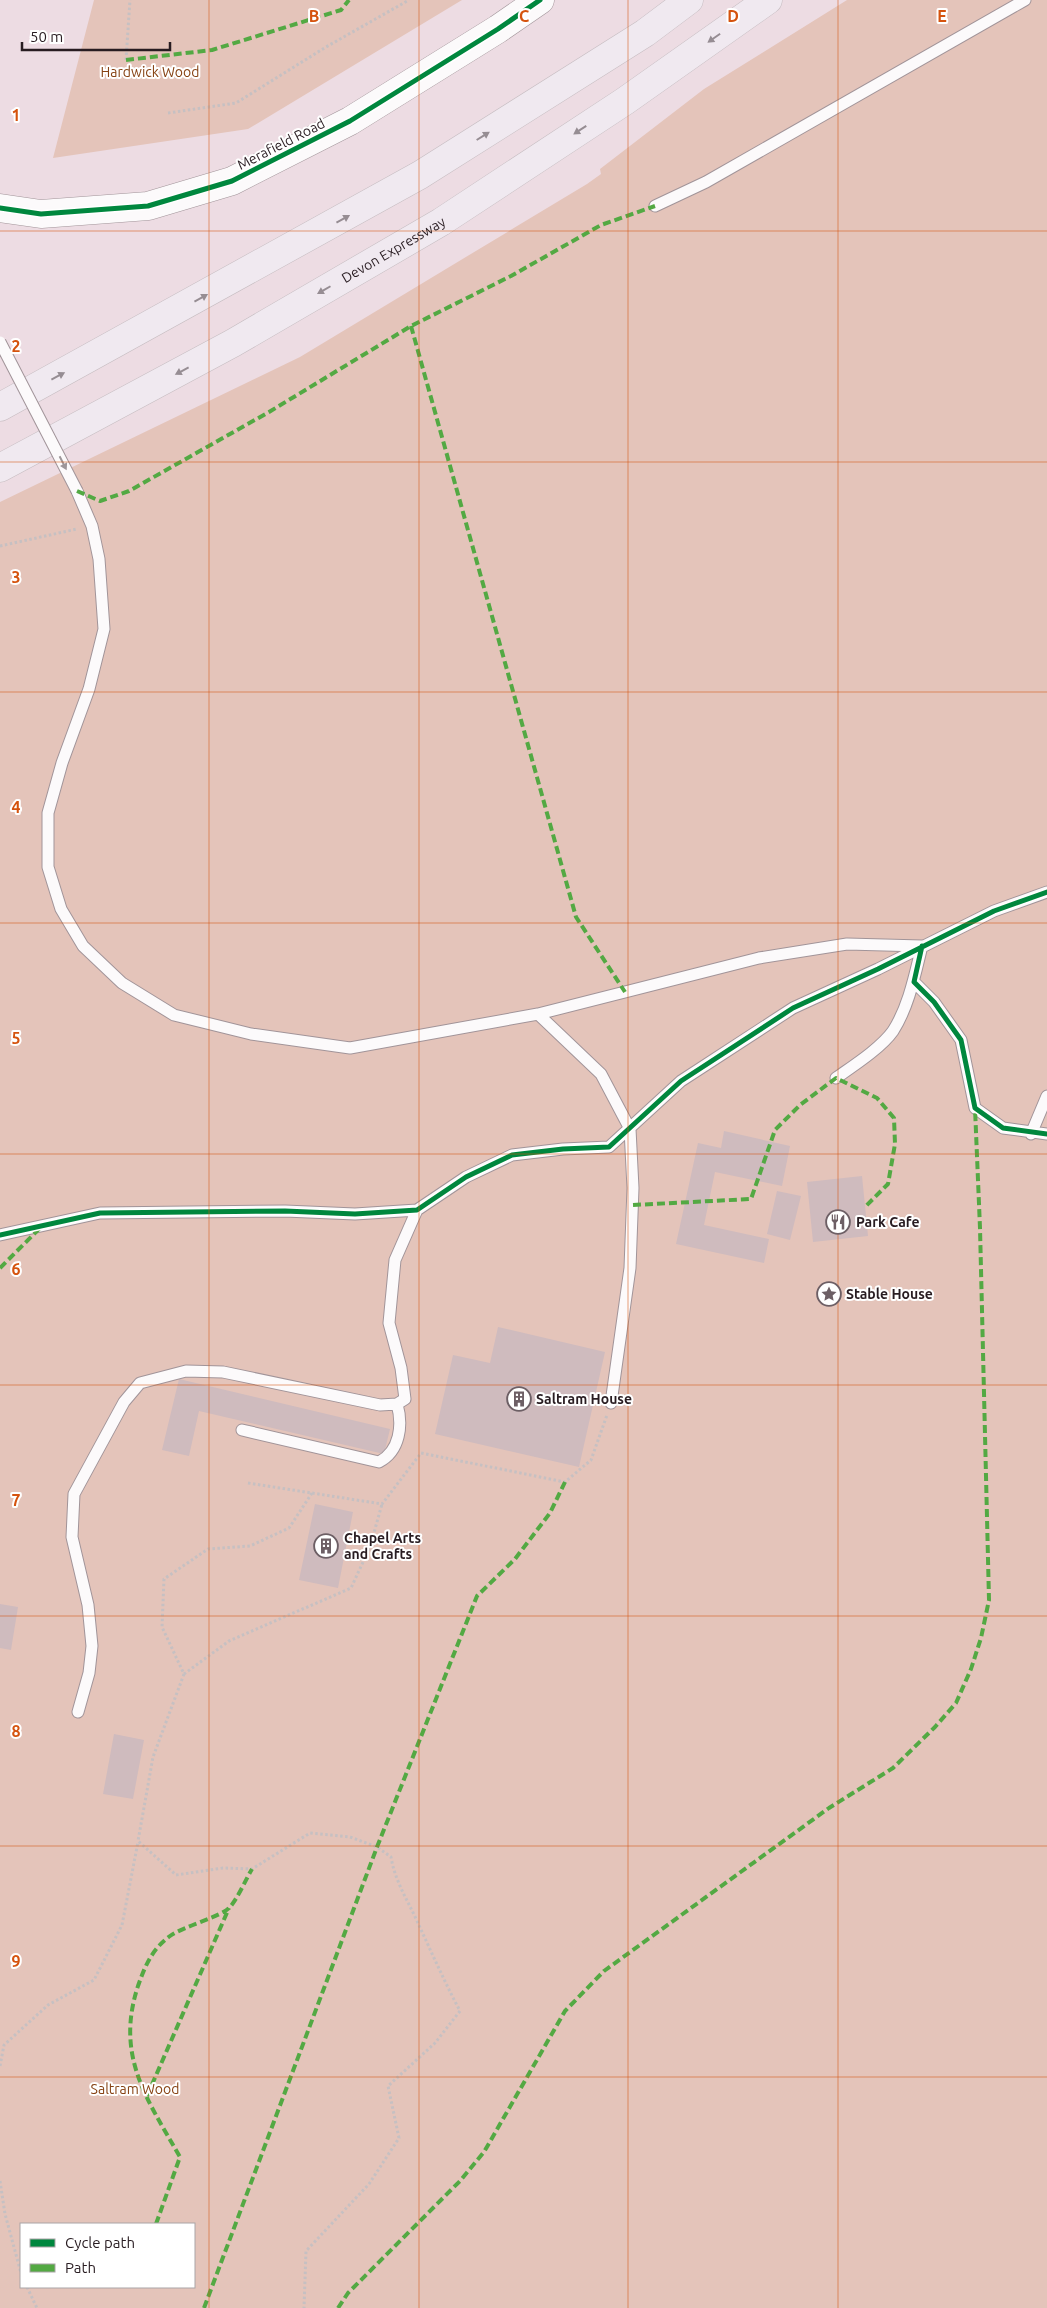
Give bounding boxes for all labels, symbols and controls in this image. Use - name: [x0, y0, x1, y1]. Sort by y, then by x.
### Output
- text: B: [309, 7, 319, 25]
- text: C: [519, 7, 529, 25]
- text: D: [727, 7, 739, 25]
- text: E: [937, 7, 947, 25]
- scale bar: [22, 20, 170, 52]
- text: 50 m: [30, 28, 63, 45]
- one-way arrow: [707, 33, 721, 43]
- park label: Hardwick Wood: [101, 64, 199, 80]
- text: 1: [11, 106, 21, 124]
- street label: Merafield Road: [235, 115, 327, 173]
- one-way arrow: [574, 126, 587, 135]
- one-way arrow: [476, 131, 489, 141]
- street label: Devon Expressway: [339, 213, 449, 286]
- one-way arrow: [336, 214, 350, 223]
- one-way arrow: [317, 286, 330, 295]
- one-way arrow: [194, 294, 208, 302]
- text: 2: [11, 337, 21, 355]
- one-way arrow: [176, 366, 189, 375]
- one-way arrow: [52, 371, 65, 380]
- one-way arrow: [59, 456, 67, 470]
- text: 3: [11, 568, 21, 586]
- text: 4: [11, 798, 21, 816]
- text: 5: [11, 1029, 21, 1047]
- restaurant icon: Park Cafe: [825, 1209, 851, 1235]
- place label: Park Cafe: [856, 1214, 920, 1230]
- text: 6: [11, 1260, 21, 1278]
- place icon: Stable House: [816, 1281, 842, 1307]
- place label: Stable House: [846, 1286, 933, 1302]
- building icon: Saltram House: [506, 1386, 532, 1412]
- place label: Saltram House: [536, 1391, 632, 1407]
- text: 7: [11, 1491, 21, 1509]
- place label: Chapel Arts and Crafts: [344, 1530, 421, 1562]
- building icon: Chapel Arts and Crafts: [313, 1533, 339, 1559]
- text: 8: [11, 1722, 21, 1740]
- text: 9: [11, 1952, 21, 1970]
- park label: Saltram Wood: [91, 2081, 179, 2097]
- legend: [20, 2223, 195, 2288]
- text: Cycle path: [65, 2234, 135, 2251]
- text: Path: [65, 2259, 96, 2276]

